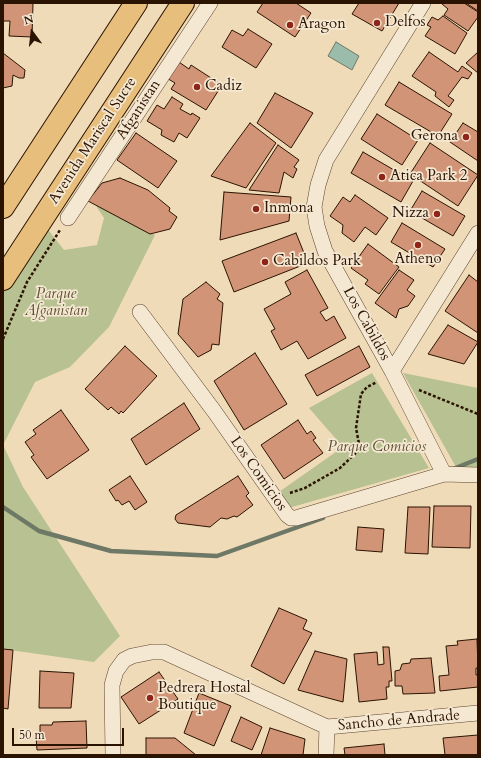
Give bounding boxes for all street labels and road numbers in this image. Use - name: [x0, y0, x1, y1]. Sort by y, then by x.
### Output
- street label: Avenida Mariscal Sucre: [45, 74, 141, 208]
- street label: Afganistan: [113, 77, 165, 143]
- street label: Los Cabildos: [338, 284, 394, 364]
- street label: Los Comicios: [226, 433, 290, 515]
- street label: Sancho de Andrade: [337, 707, 461, 735]

